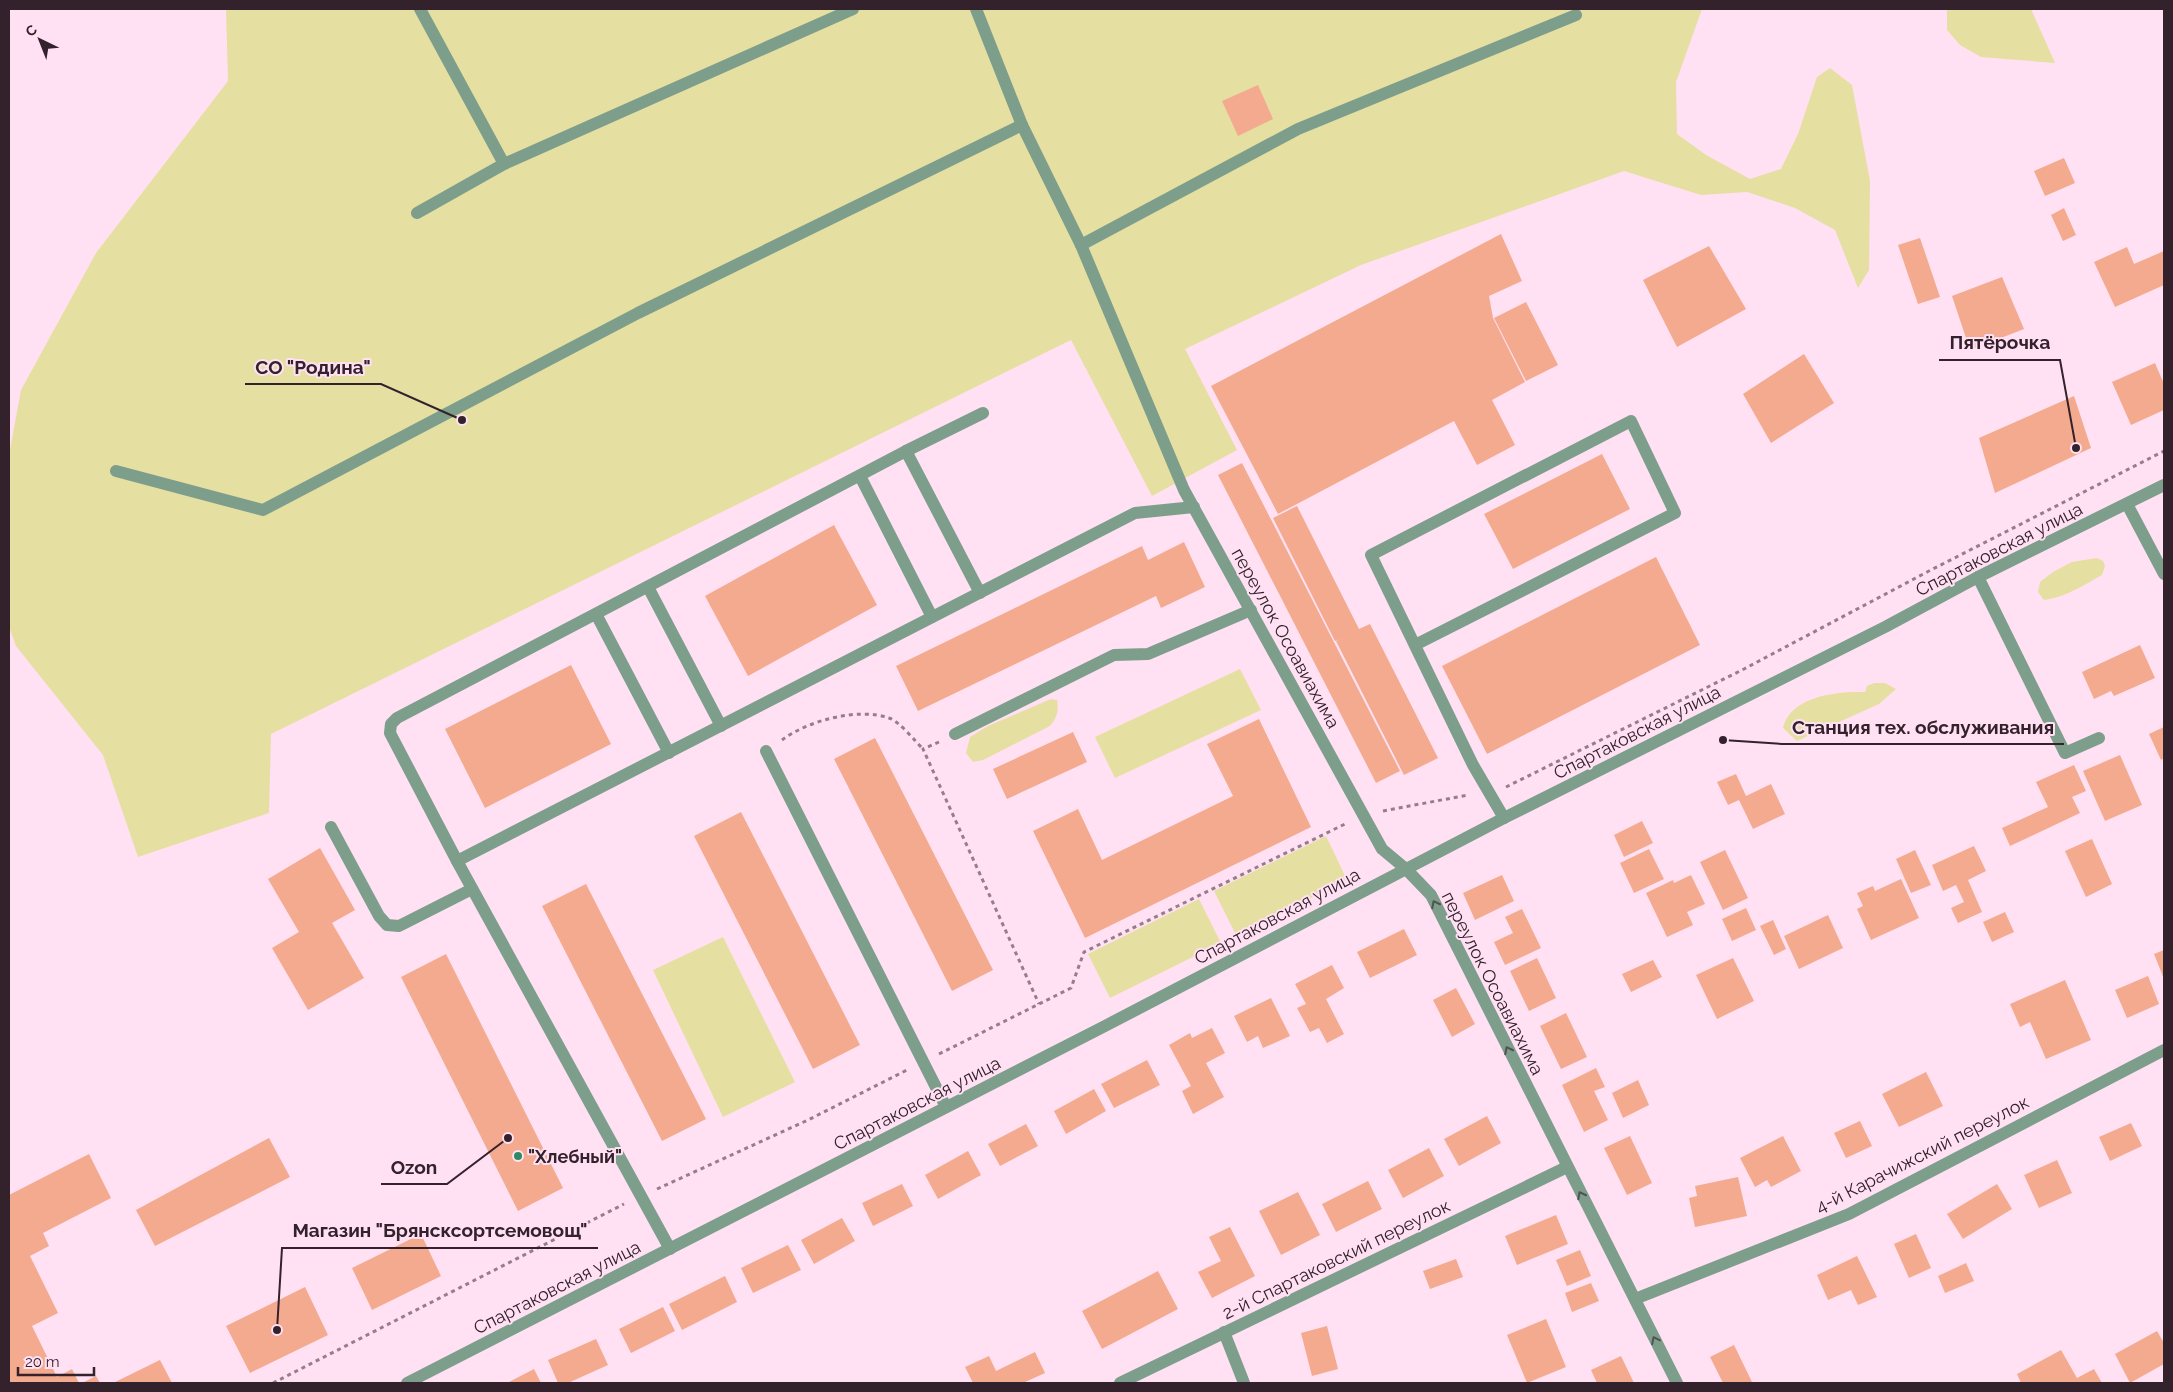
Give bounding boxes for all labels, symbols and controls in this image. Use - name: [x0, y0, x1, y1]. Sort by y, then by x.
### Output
- north arrow: [15, 15, 65, 65]
- text: С: [22, 21, 40, 40]
- callout: Пятёрочка: [1939, 326, 2060, 360]
- text: Пятёрочка: [1950, 331, 2051, 353]
- callout: СО "Родина": [245, 350, 381, 384]
- text: СО "Родина": [255, 356, 371, 378]
- street label: Спартаковская улица: [1912, 498, 2086, 600]
- street label: переулок Осоавиахима: [1228, 544, 1344, 732]
- street label: Спартаковская улица: [1550, 681, 1724, 783]
- callout: Станция тех. обслуживания: [1782, 710, 2064, 744]
- text: Станция тех. обслуживания: [1792, 716, 2054, 738]
- street label: Спартаковская улица: [1191, 863, 1363, 969]
- street label: переулок Осоавиахима: [1438, 888, 1548, 1078]
- one-way arrow: [1431, 901, 1441, 910]
- one-way arrow: [1504, 1046, 1514, 1055]
- street label: Спартаковская улица: [830, 1052, 1004, 1154]
- street label: 4-й Карачижский переулок: [1812, 1091, 2032, 1217]
- place label: "Хлебный": [528, 1146, 622, 1167]
- callout: Ozon: [381, 1150, 447, 1184]
- marker: "Хлебный": [512, 1150, 524, 1162]
- text: Ozon: [391, 1156, 437, 1178]
- one-way arrow: [1577, 1191, 1587, 1200]
- street label: 2-й Спартаковский переулок: [1219, 1195, 1453, 1323]
- callout: Магазин "Брянсксортсемовощ": [282, 1214, 598, 1248]
- text: Магазин "Брянсксортсемовощ": [293, 1219, 587, 1241]
- street label: Спартаковская улица: [470, 1236, 644, 1338]
- one-way arrow: [1651, 1336, 1661, 1345]
- scale bar: [18, 1344, 94, 1376]
- text: 20 m: [25, 1353, 60, 1371]

